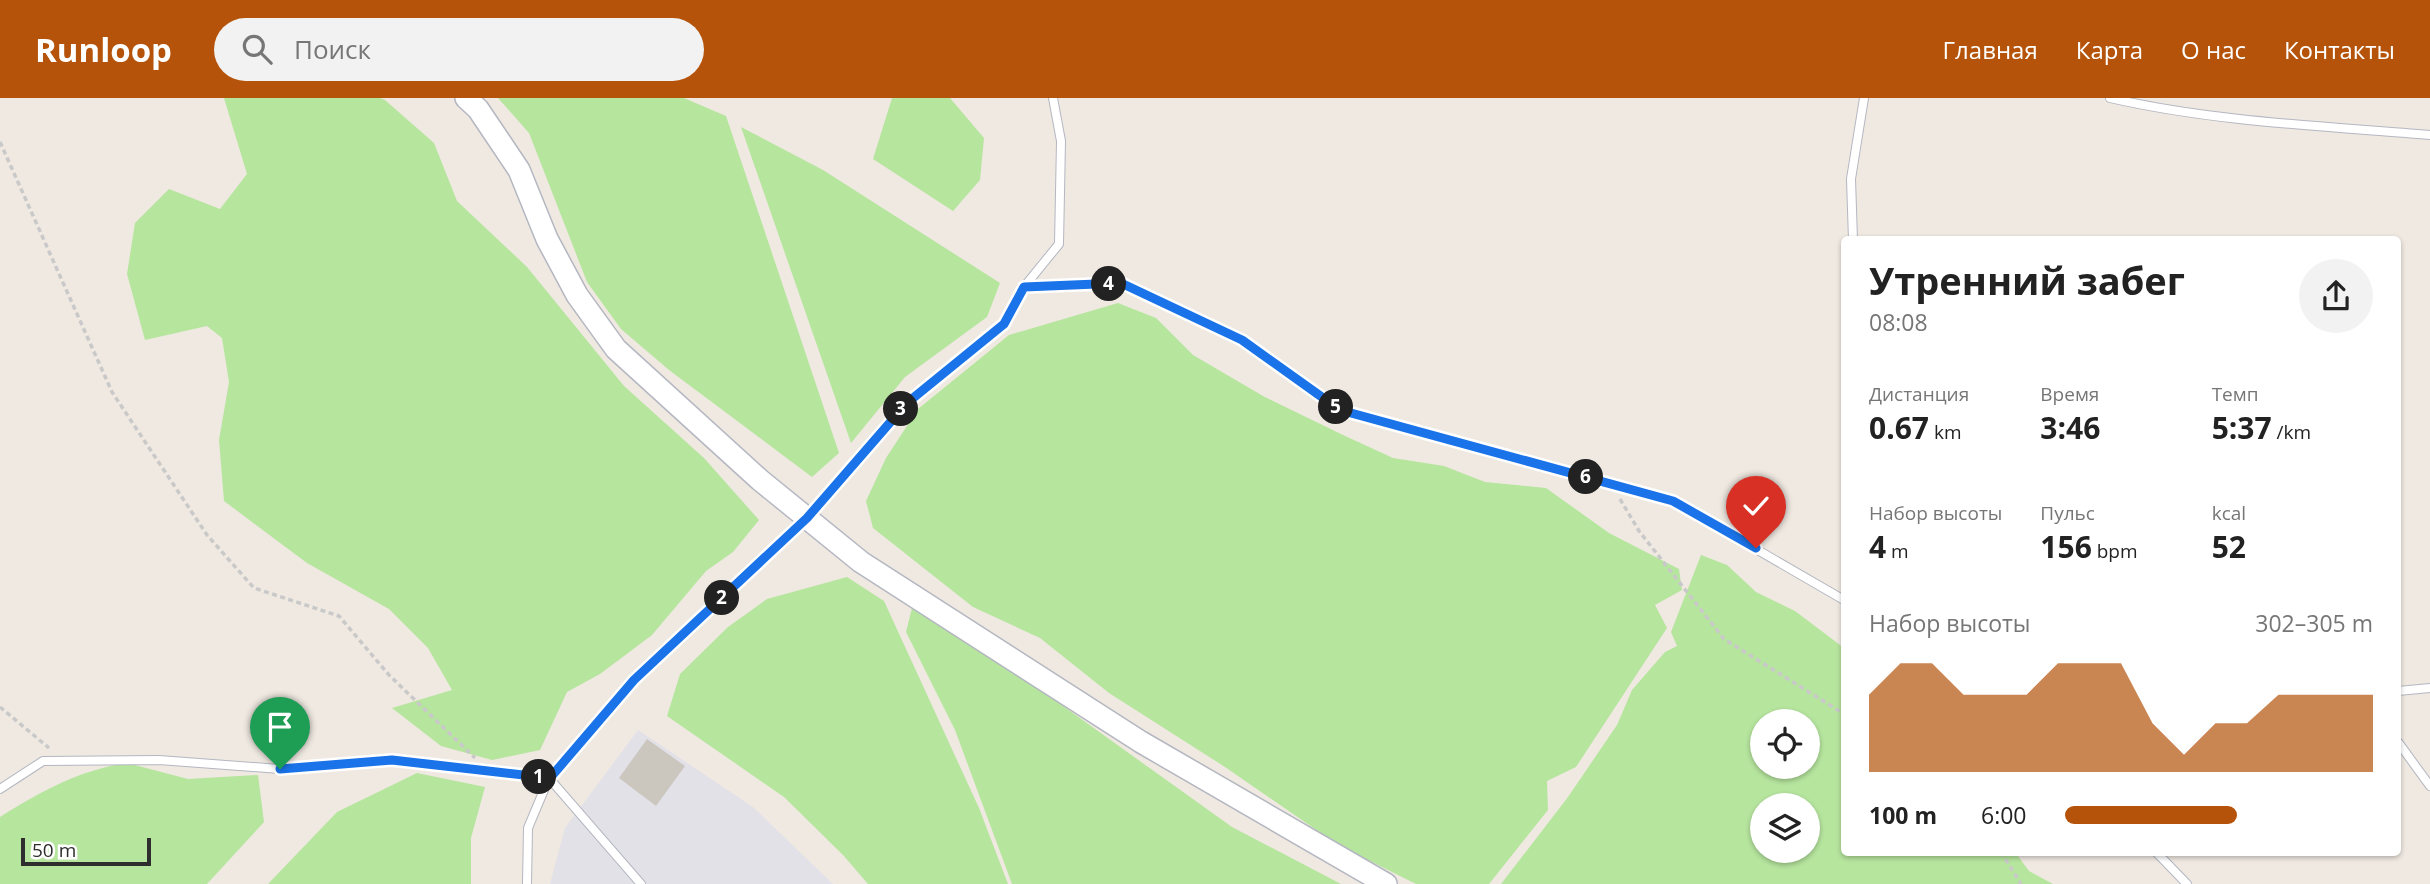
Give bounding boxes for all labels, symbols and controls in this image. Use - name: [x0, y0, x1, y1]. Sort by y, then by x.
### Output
- search box: [214, 18, 704, 81]
- text: Runloop: [35, 27, 172, 72]
- icon: search: [238, 30, 276, 68]
- text: Поиск: [294, 31, 371, 67]
- text: Главная: [1943, 33, 2038, 66]
- text: Карта: [2076, 33, 2143, 66]
- text: О нас: [2181, 33, 2246, 66]
- text: Контакты: [2284, 33, 2395, 66]
- text: Утренний забег: [1869, 254, 2185, 306]
- button: share: [2299, 259, 2373, 333]
- pin: 4: [1092, 266, 1126, 302]
- text: 4: [1103, 270, 1114, 296]
- text: 08:08: [1869, 306, 1928, 338]
- text: Дистанция: [1869, 381, 1969, 407]
- text: Время: [2040, 381, 2099, 407]
- text: Темп: [2212, 381, 2259, 407]
- pin: 5: [1318, 390, 1354, 424]
- pin: 3: [884, 392, 918, 426]
- text: 5: [1330, 393, 1341, 419]
- text: 3: [895, 395, 906, 421]
- text: 0.67: [1869, 407, 1929, 448]
- text: 3:46: [2040, 407, 2100, 448]
- text: 5:37: [2212, 407, 2272, 448]
- text: km: [1929, 419, 1962, 445]
- text: /km: [2272, 419, 2311, 445]
- pin: 6: [1568, 460, 1604, 494]
- text: 6: [1580, 463, 1591, 489]
- pin: [1726, 476, 1786, 548]
- icon: check: [1737, 487, 1775, 525]
- text: Набор высоты: [1869, 500, 2002, 526]
- text: Пульс: [2040, 500, 2095, 526]
- text: kcal: [2212, 500, 2246, 526]
- text: 4: [1869, 526, 1886, 567]
- text: 156: [2040, 526, 2092, 567]
- text: 52: [2212, 526, 2246, 567]
- text: m: [1886, 538, 1909, 564]
- text: bpm: [2092, 538, 2138, 564]
- pin: 2: [704, 580, 740, 616]
- text: 2: [716, 584, 727, 610]
- text: Набор высоты: [1869, 607, 2031, 639]
- text: 302–305 m: [2255, 607, 2373, 639]
- pin: [250, 697, 310, 769]
- icon: arrive: [261, 708, 299, 746]
- map controls: [1750, 709, 1820, 863]
- button: locate: [1750, 709, 1820, 779]
- pin: 1: [522, 760, 556, 794]
- text: 1: [533, 763, 544, 789]
- button: layers: [1750, 793, 1820, 863]
- text: 100 m: [1869, 799, 1937, 831]
- text: 6:00: [1981, 799, 2027, 831]
- scale bar: [21, 835, 150, 867]
- text: 50 m: [32, 837, 76, 863]

